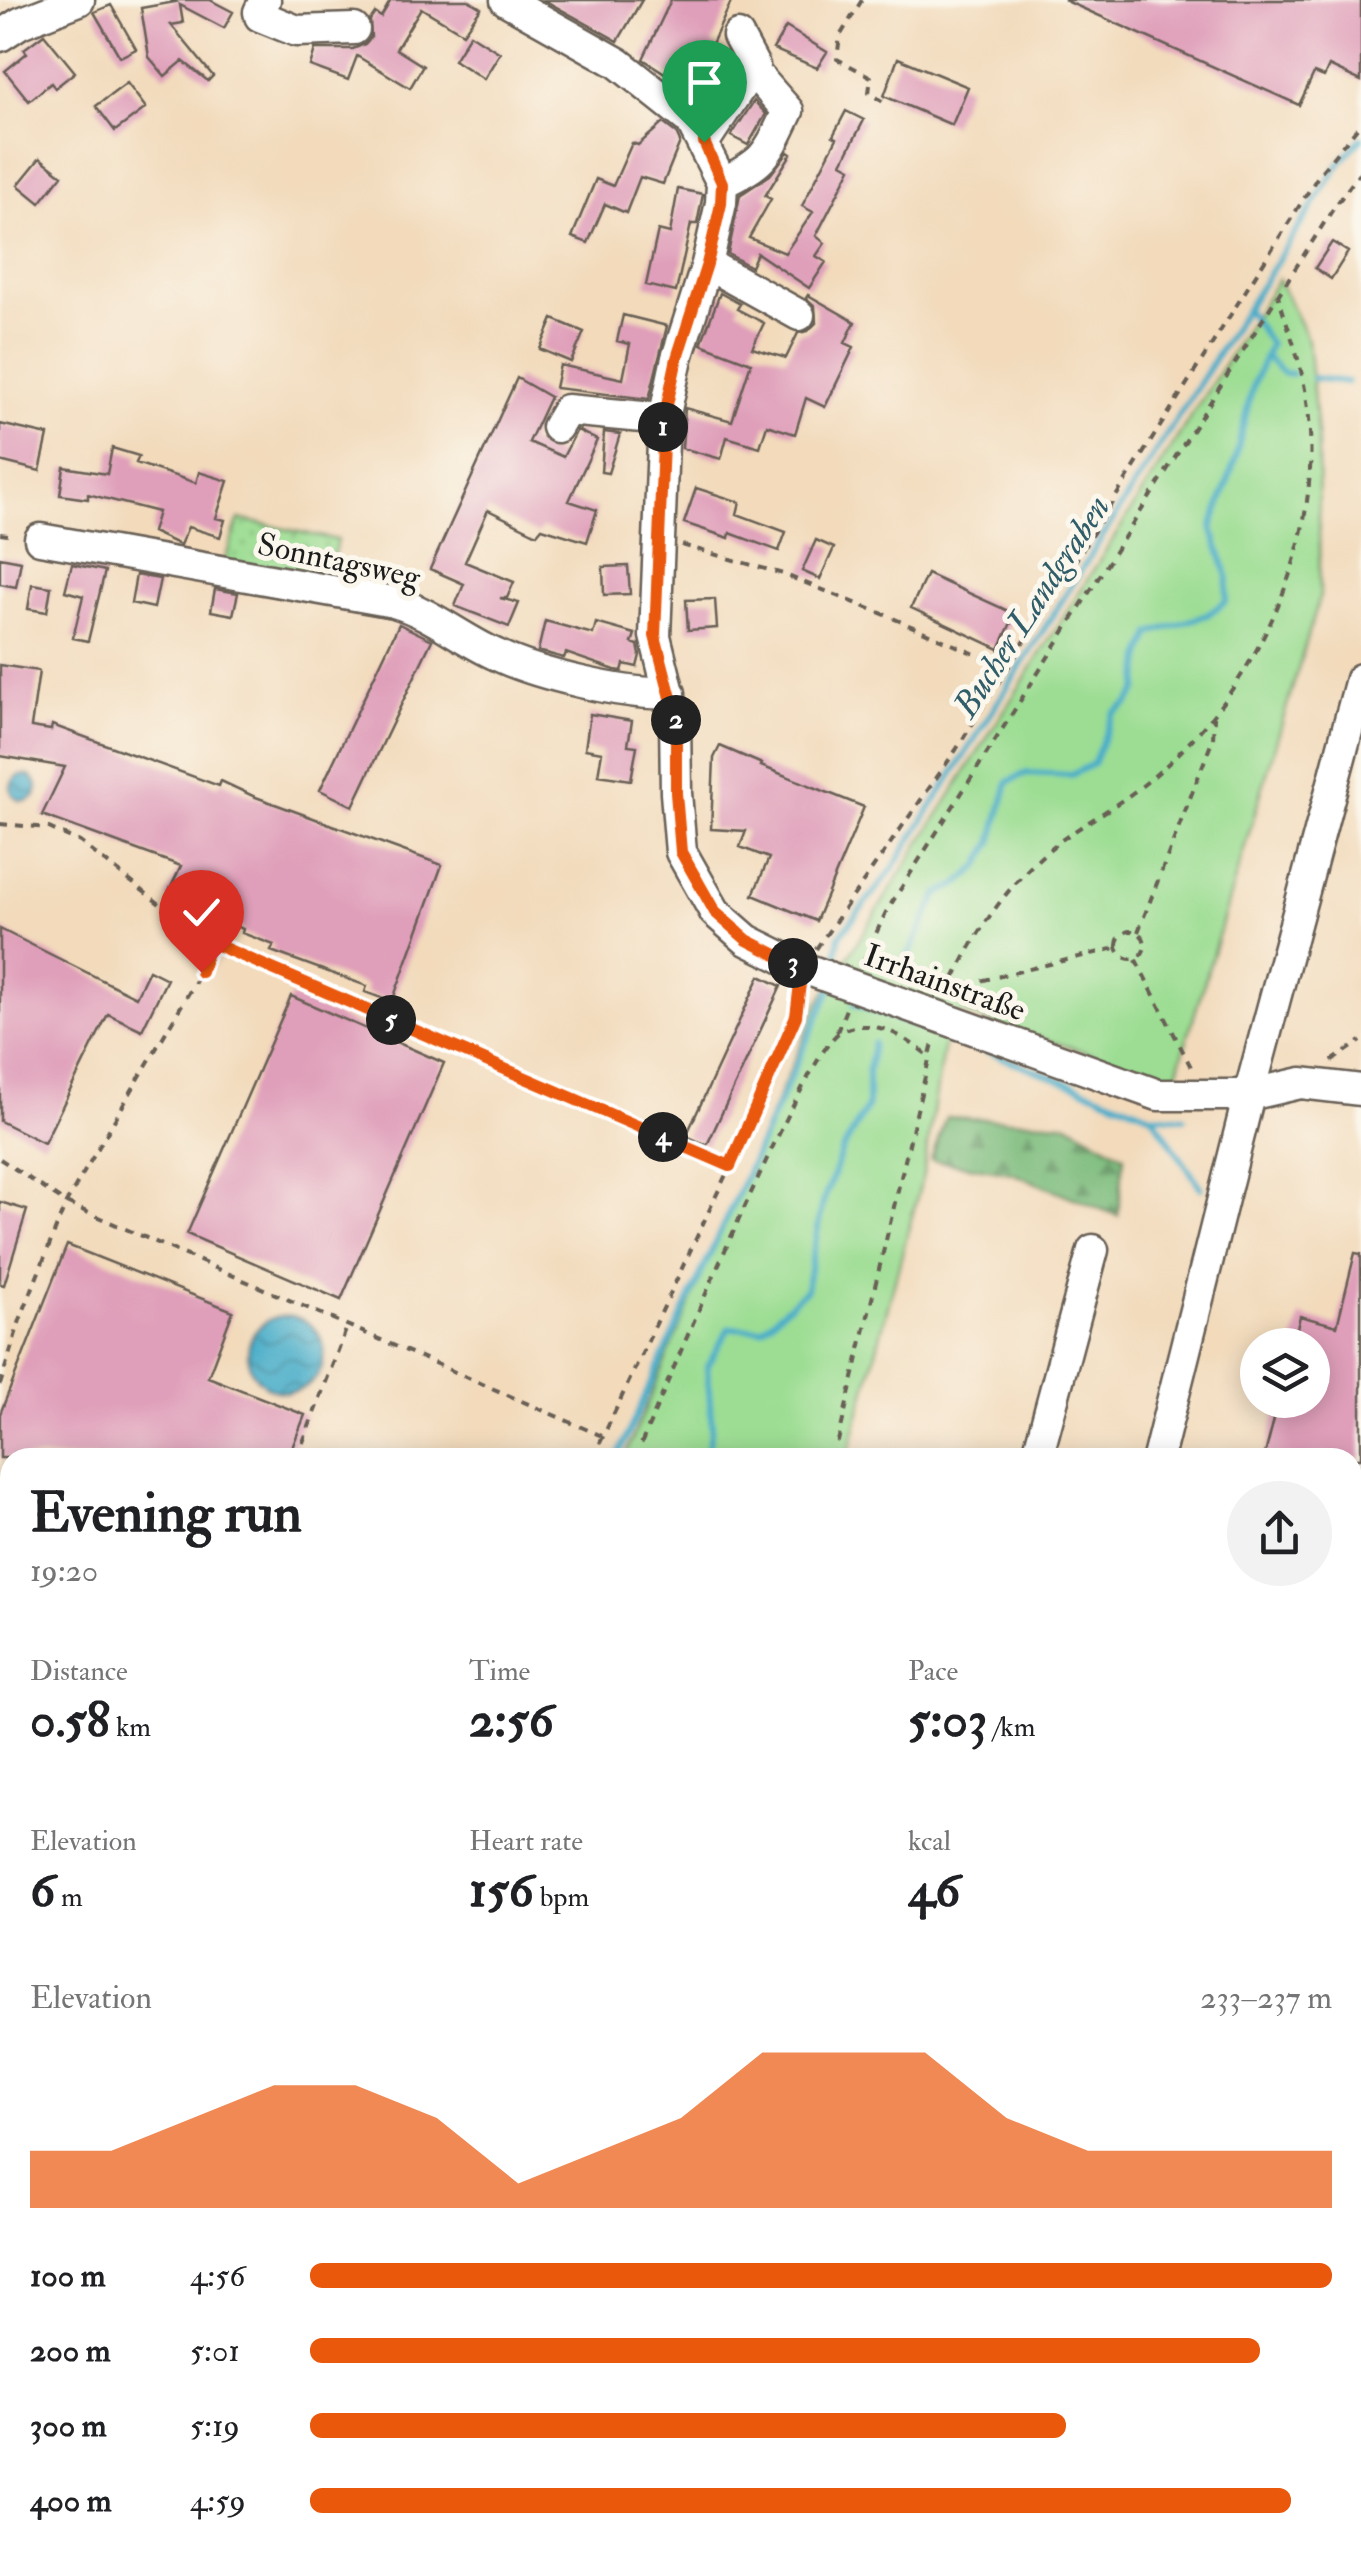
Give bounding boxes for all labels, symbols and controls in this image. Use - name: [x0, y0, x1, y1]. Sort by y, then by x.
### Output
- pin: [662, 40, 747, 143]
- icon: arrive: [677, 55, 732, 110]
- pin: 1: [638, 402, 688, 452]
- text: 1: [658, 409, 668, 444]
- water label: Bucher Landgraben: [943, 487, 1120, 728]
- street label: Sonntagsweg: [254, 524, 425, 598]
- pin: 2: [651, 695, 701, 745]
- text: 2: [669, 702, 683, 737]
- pin: [159, 870, 244, 973]
- icon: check: [174, 885, 229, 940]
- street label: Irrhainstraße: [859, 935, 1031, 1031]
- pin: 3: [768, 938, 818, 988]
- text: 3: [788, 945, 798, 980]
- pin: 5: [366, 995, 416, 1045]
- text: 5: [385, 1002, 397, 1037]
- pin: 4: [638, 1112, 688, 1162]
- text: 4: [655, 1119, 671, 1154]
- map controls: [1240, 1328, 1330, 1418]
- button: layers: [1240, 1328, 1330, 1418]
- text: Evening run: [30, 1479, 302, 1548]
- button: share: [1227, 1481, 1332, 1586]
- text: 19:20: [30, 1551, 98, 1591]
- text: Distance: [30, 1654, 128, 1689]
- text: Time: [469, 1654, 530, 1689]
- text: Pace: [908, 1654, 958, 1689]
- text: 0.58: [30, 1689, 110, 1752]
- text: 2:56: [469, 1689, 554, 1752]
- text: 5:03: [908, 1689, 987, 1752]
- text: km: [110, 1710, 151, 1745]
- text: /km: [987, 1710, 1035, 1745]
- text: Elevation: [30, 1824, 137, 1859]
- text: Heart rate: [469, 1824, 583, 1859]
- text: kcal: [908, 1824, 951, 1859]
- text: 6: [30, 1859, 55, 1922]
- text: 156: [469, 1859, 534, 1922]
- text: 46: [908, 1859, 960, 1922]
- text: m: [55, 1880, 83, 1915]
- text: bpm: [534, 1880, 589, 1915]
- text: Elevation: [30, 1978, 152, 2018]
- text: 233–237 m: [1200, 1978, 1332, 2018]
- text: 100 m: [30, 2256, 106, 2296]
- text: 4:56: [190, 2256, 245, 2296]
- text: 200 m: [30, 2331, 111, 2371]
- text: 5:01: [190, 2331, 240, 2371]
- text: 300 m: [30, 2406, 107, 2446]
- text: 5:19: [190, 2406, 240, 2446]
- text: 400 m: [30, 2481, 112, 2521]
- text: 4:59: [190, 2481, 246, 2521]

